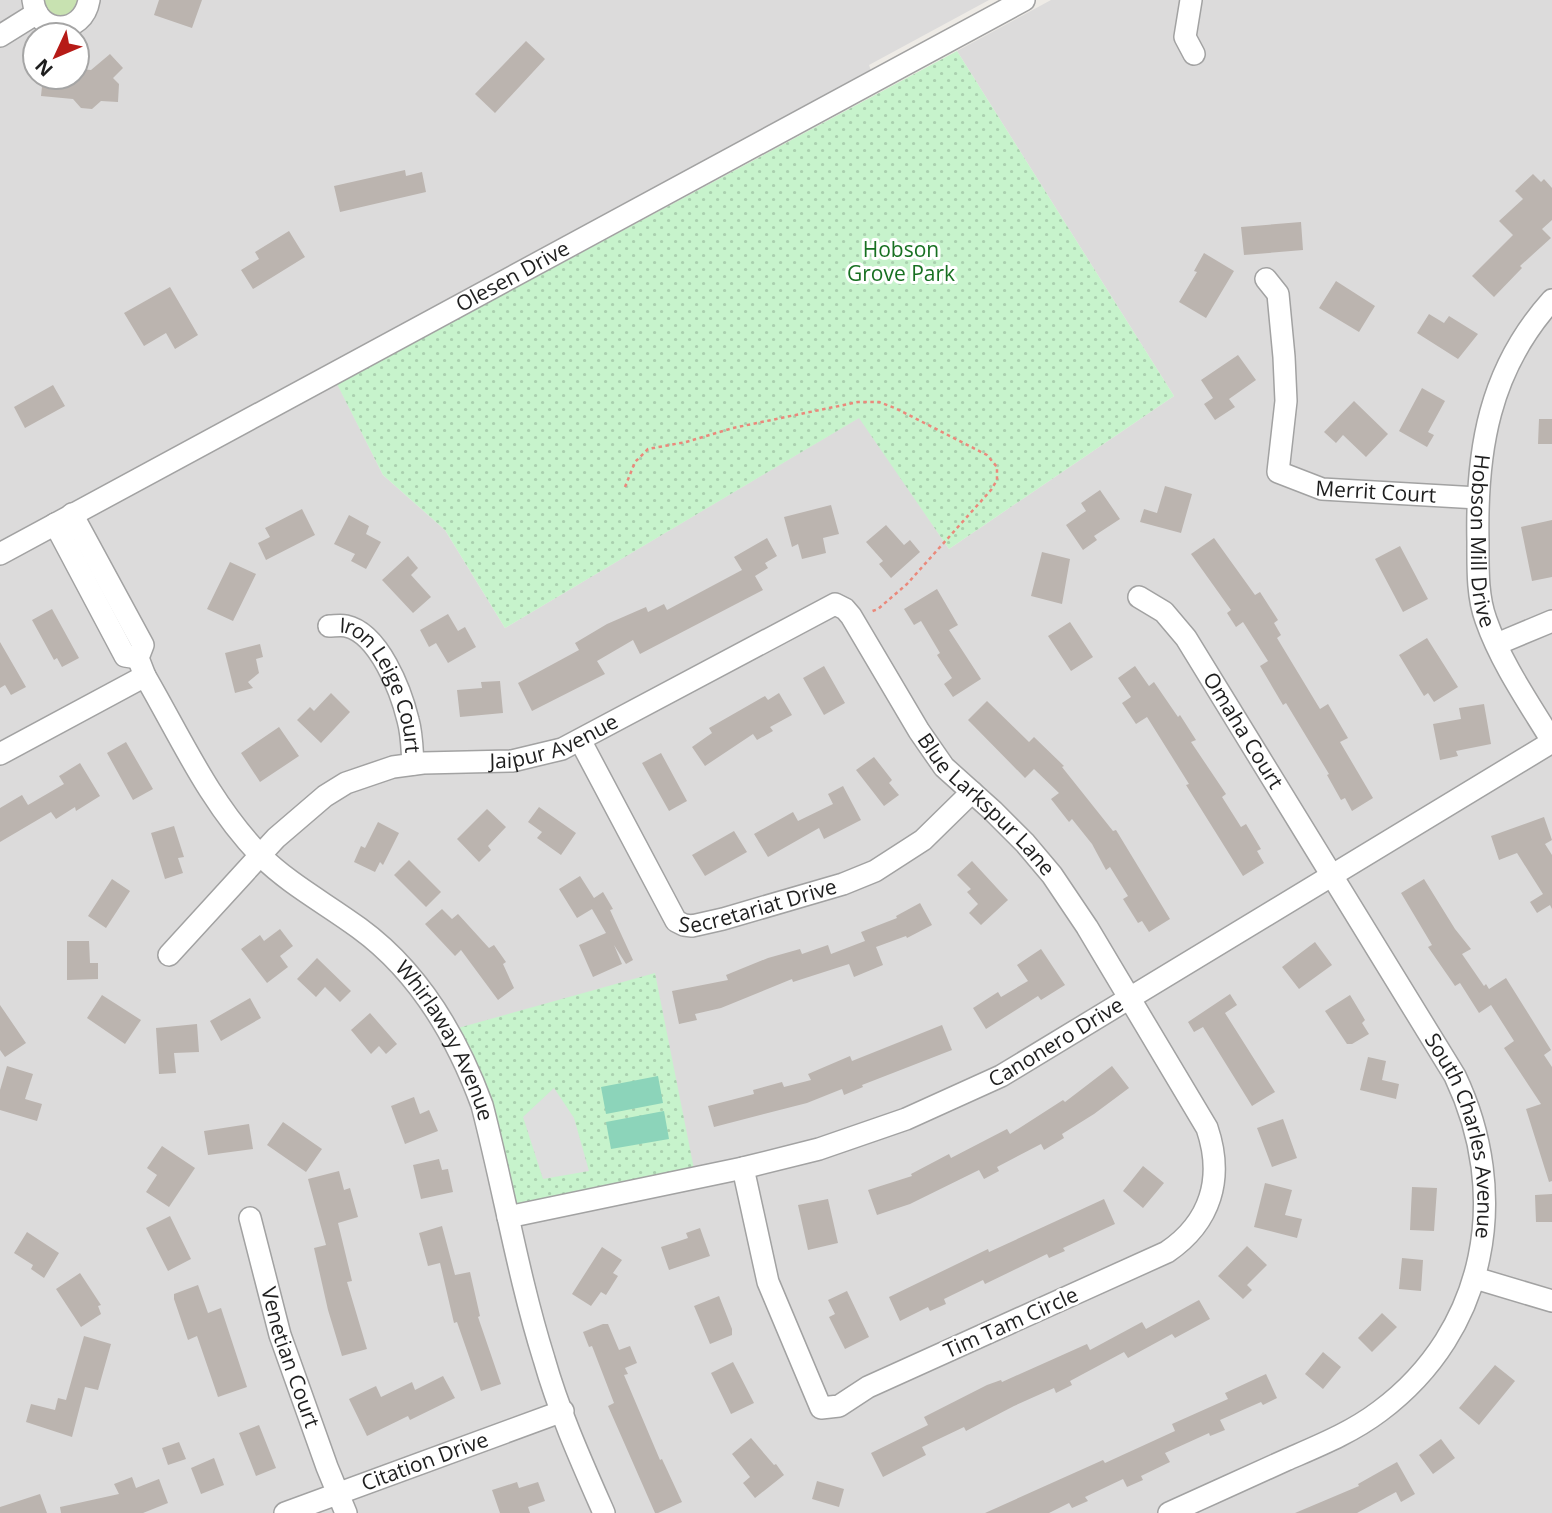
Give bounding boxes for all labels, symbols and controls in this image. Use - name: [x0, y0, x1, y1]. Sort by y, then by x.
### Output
- north arrow: [21, 21, 91, 91]
- text: N: [29, 53, 58, 82]
- street label: Olesen Drive: [451, 234, 574, 318]
- park label: Hobson Grove Park: [847, 235, 955, 287]
- street label: Hobson Mill Drive: [1465, 453, 1503, 631]
- street label: Merrit Court: [1315, 474, 1437, 509]
- street label: Iron Leige Court: [339, 610, 427, 754]
- street label: Omaha Court: [1197, 666, 1290, 794]
- street label: Jaipur Avenue: [487, 707, 623, 775]
- street label: Blue Larkspur Lane: [911, 727, 1062, 881]
- street label: Secretariat Drive: [677, 872, 840, 939]
- street label: Whirlaway Avenue: [390, 954, 500, 1123]
- street label: Canonero Drive: [984, 990, 1128, 1093]
- street label: South Charles Avenue: [1419, 1027, 1500, 1240]
- street label: Tim Tam Circle: [939, 1280, 1082, 1364]
- street label: Venetian Court: [255, 1284, 327, 1431]
- street label: Citation Drive: [357, 1425, 492, 1497]

